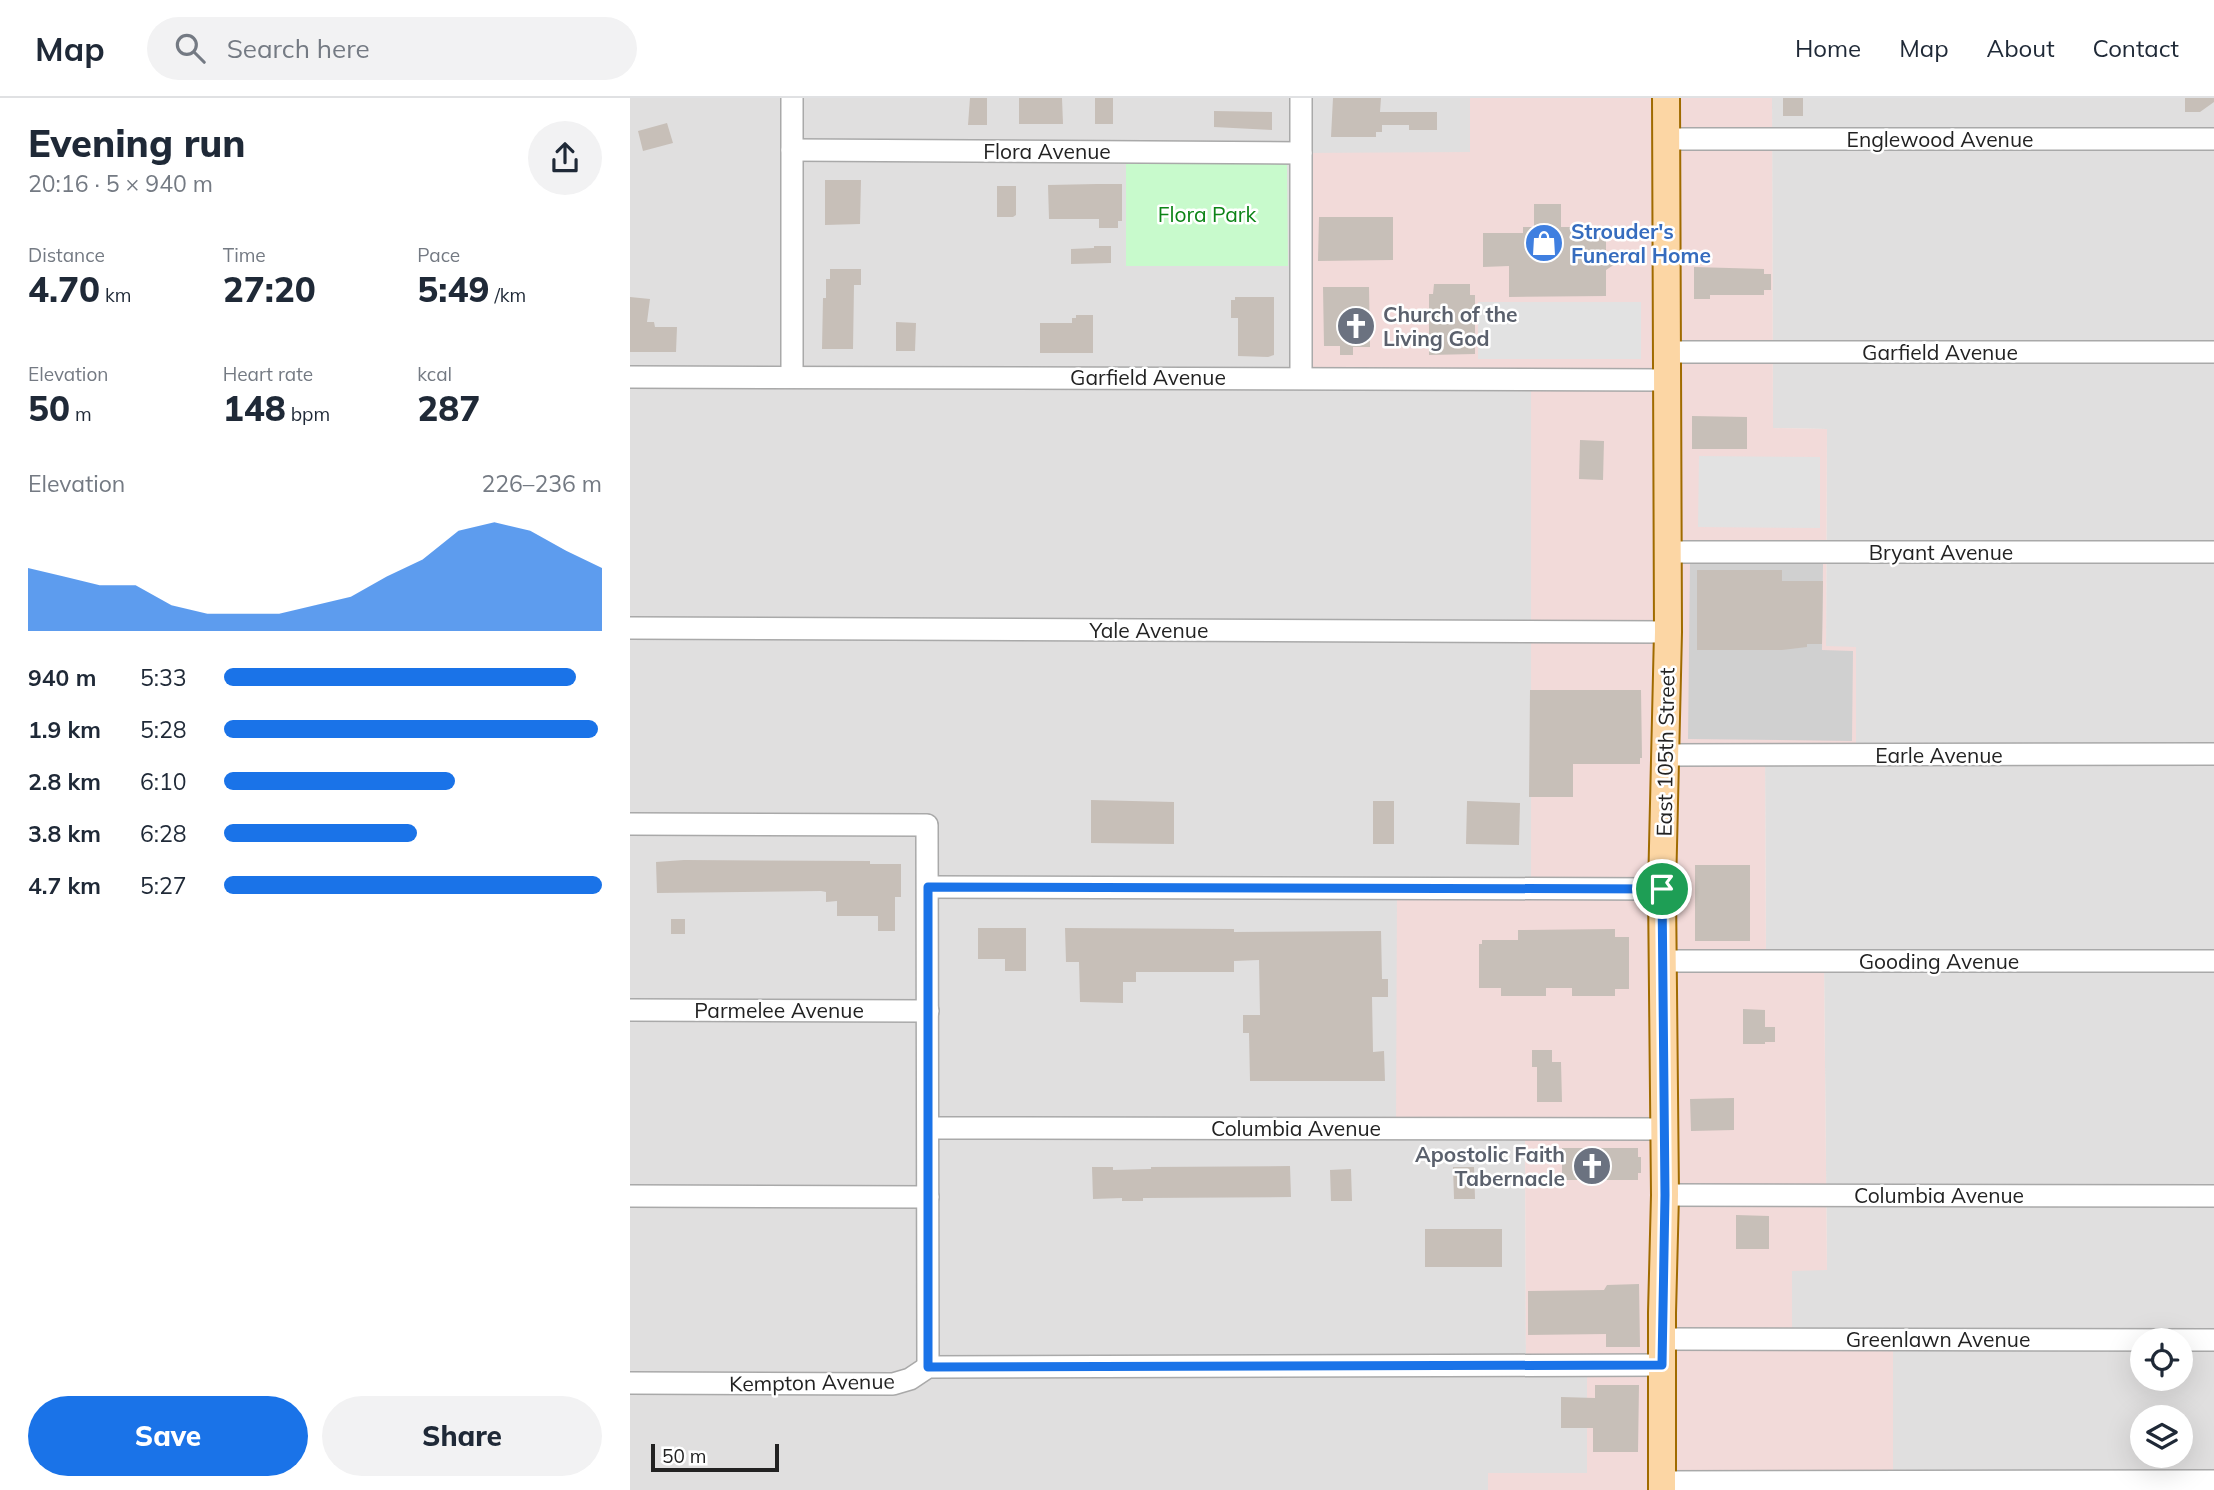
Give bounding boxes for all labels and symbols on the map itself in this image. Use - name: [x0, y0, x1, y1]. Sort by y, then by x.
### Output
- street label: Englewood Avenue: [1847, 126, 2033, 152]
- street label: Flora Avenue: [983, 138, 1111, 164]
- park label: Flora Park: [1158, 201, 1256, 227]
- place label: Strouder's Funeral Home: [1571, 218, 1711, 268]
- shop icon: Strouder's Funeral Home: [1523, 222, 1565, 264]
- place label: Church of the Living God: [1383, 301, 1518, 351]
- church icon: Church of the Living God: [1335, 305, 1377, 347]
- street label: Garfield Avenue: [1862, 339, 2018, 365]
- street label: Garfield Avenue: [1070, 364, 1226, 390]
- street label: Bryant Avenue: [1869, 539, 2013, 565]
- street label: Yale Avenue: [1089, 617, 1208, 643]
- street label: East 105th Street: [1651, 667, 1679, 837]
- street label: Earle Avenue: [1875, 742, 2003, 768]
- pin: [1632, 859, 1692, 919]
- street label: Gooding Avenue: [1859, 948, 2019, 974]
- street label: Parmelee Avenue: [694, 997, 864, 1023]
- street label: Columbia Avenue: [1211, 1115, 1381, 1141]
- place label: Apostolic Faith Tabernacle: [1415, 1141, 1565, 1191]
- church icon: Apostolic Faith Tabernacle: [1571, 1145, 1613, 1187]
- street label: Columbia Avenue: [1854, 1182, 2024, 1208]
- street label: Greenlawn Avenue: [1846, 1326, 2030, 1352]
- street label: Kempton Avenue: [729, 1368, 895, 1396]
- scale bar: [651, 1441, 779, 1473]

